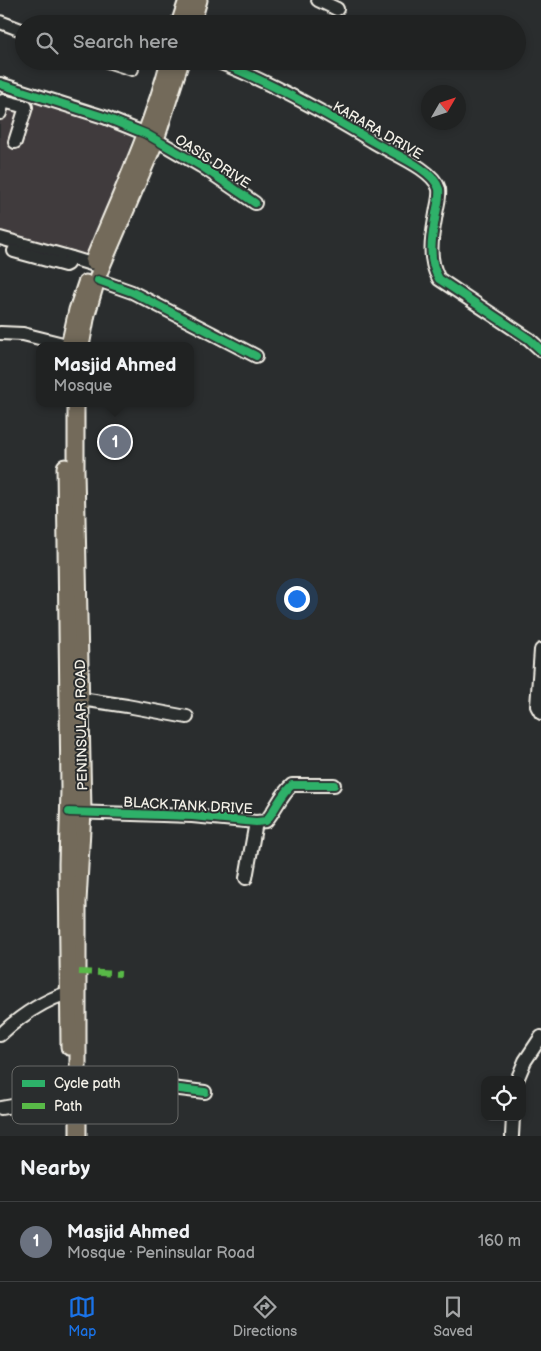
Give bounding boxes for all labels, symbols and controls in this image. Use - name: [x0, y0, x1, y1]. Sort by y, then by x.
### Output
- search box: [15, 15, 526, 70]
- icon: search: [33, 29, 61, 57]
- text: Search here: [73, 31, 178, 54]
- north arrow: [421, 85, 466, 130]
- street label: KARARA DRIVE: [330, 98, 426, 163]
- street label: OASIS DRIVE: [172, 131, 254, 192]
- popup: [36, 342, 194, 407]
- text: Masjid Ahmed: [54, 354, 176, 377]
- text: Mosque: [54, 377, 112, 396]
- pin: 1: [99, 423, 131, 461]
- your location: [284, 586, 310, 612]
- street label: PENINSULAR ROAD: [72, 659, 91, 791]
- street label: BLACK TANK DRIVE: [123, 794, 253, 817]
- legend: [12, 1066, 178, 1124]
- text: Cycle path: [54, 1075, 121, 1092]
- map controls: [481, 1076, 526, 1121]
- button: locate: [481, 1076, 526, 1121]
- text: Path: [54, 1098, 82, 1115]
- text: Nearby: [20, 1156, 90, 1181]
- text: Masjid Ahmed: [67, 1221, 190, 1244]
- text: 1: [33, 1232, 39, 1251]
- text: 160 m: [478, 1232, 521, 1251]
- text: Mosque · Peninsular Road: [67, 1244, 255, 1263]
- tab: Map: [68, 1293, 96, 1340]
- tab: Directions: [233, 1293, 297, 1340]
- tab: Saved: [433, 1293, 473, 1340]

